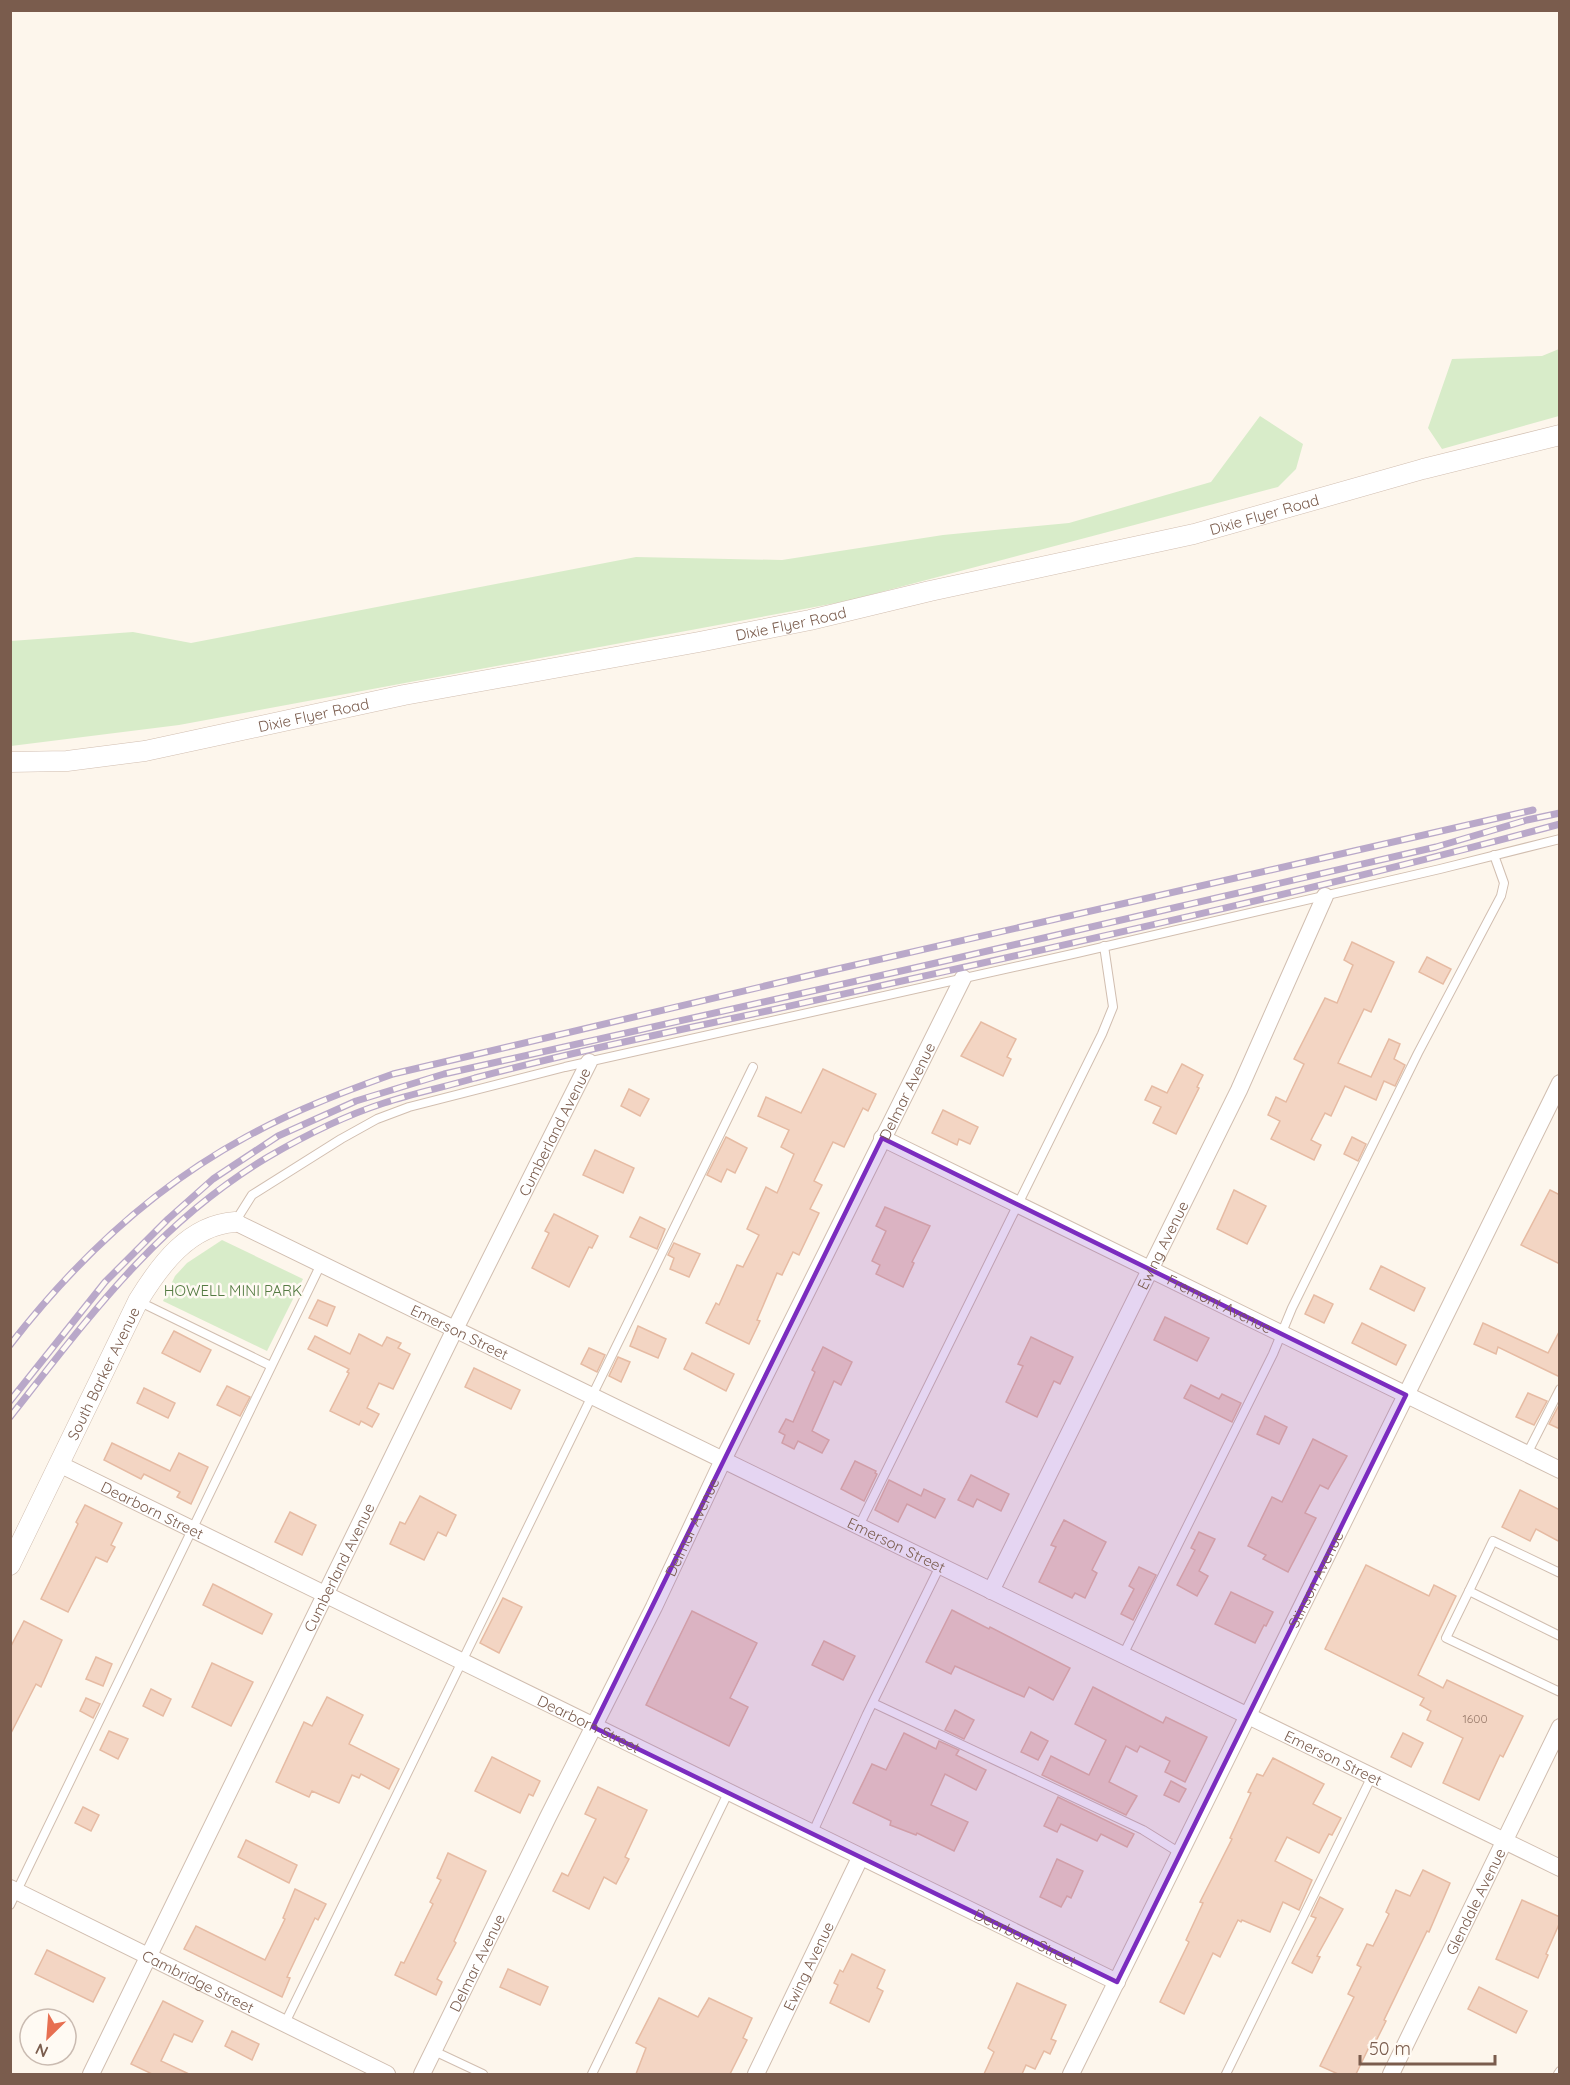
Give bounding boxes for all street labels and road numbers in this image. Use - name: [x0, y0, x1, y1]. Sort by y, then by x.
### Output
- street label: Dixie Flyer Road: [1207, 490, 1321, 539]
- street label: Dixie Flyer Road: [734, 602, 848, 644]
- street label: Dixie Flyer Road: [256, 693, 371, 736]
- street label: Delmar Avenue: [874, 1039, 939, 1143]
- street label: Cumberland Avenue: [514, 1064, 594, 1199]
- street label: Ewing Avenue: [1132, 1198, 1192, 1293]
- street label: Fremont Avenue: [1164, 1270, 1275, 1337]
- street label: Emerson Street: [408, 1300, 512, 1363]
- street label: South Barker Avenue: [63, 1304, 143, 1443]
- street label: Delmar Avenue: [660, 1474, 723, 1579]
- street label: Dearborn Street: [98, 1477, 207, 1543]
- street label: Cumberland Avenue: [299, 1500, 378, 1635]
- street label: Emerson Street: [845, 1513, 949, 1576]
- street label: Stinson Avenue: [1283, 1527, 1347, 1631]
- street label: Dearborn Street: [534, 1690, 643, 1757]
- street label: Emerson Street: [1281, 1726, 1385, 1789]
- street label: Glendale Avenue: [1441, 1845, 1509, 1958]
- street label: Dearborn Street: [971, 1904, 1080, 1970]
- street label: Delmar Avenue: [445, 1910, 509, 2015]
- street label: Ewing Avenue: [779, 1918, 838, 2013]
- street label: Cambridge Street: [139, 1945, 257, 2017]

